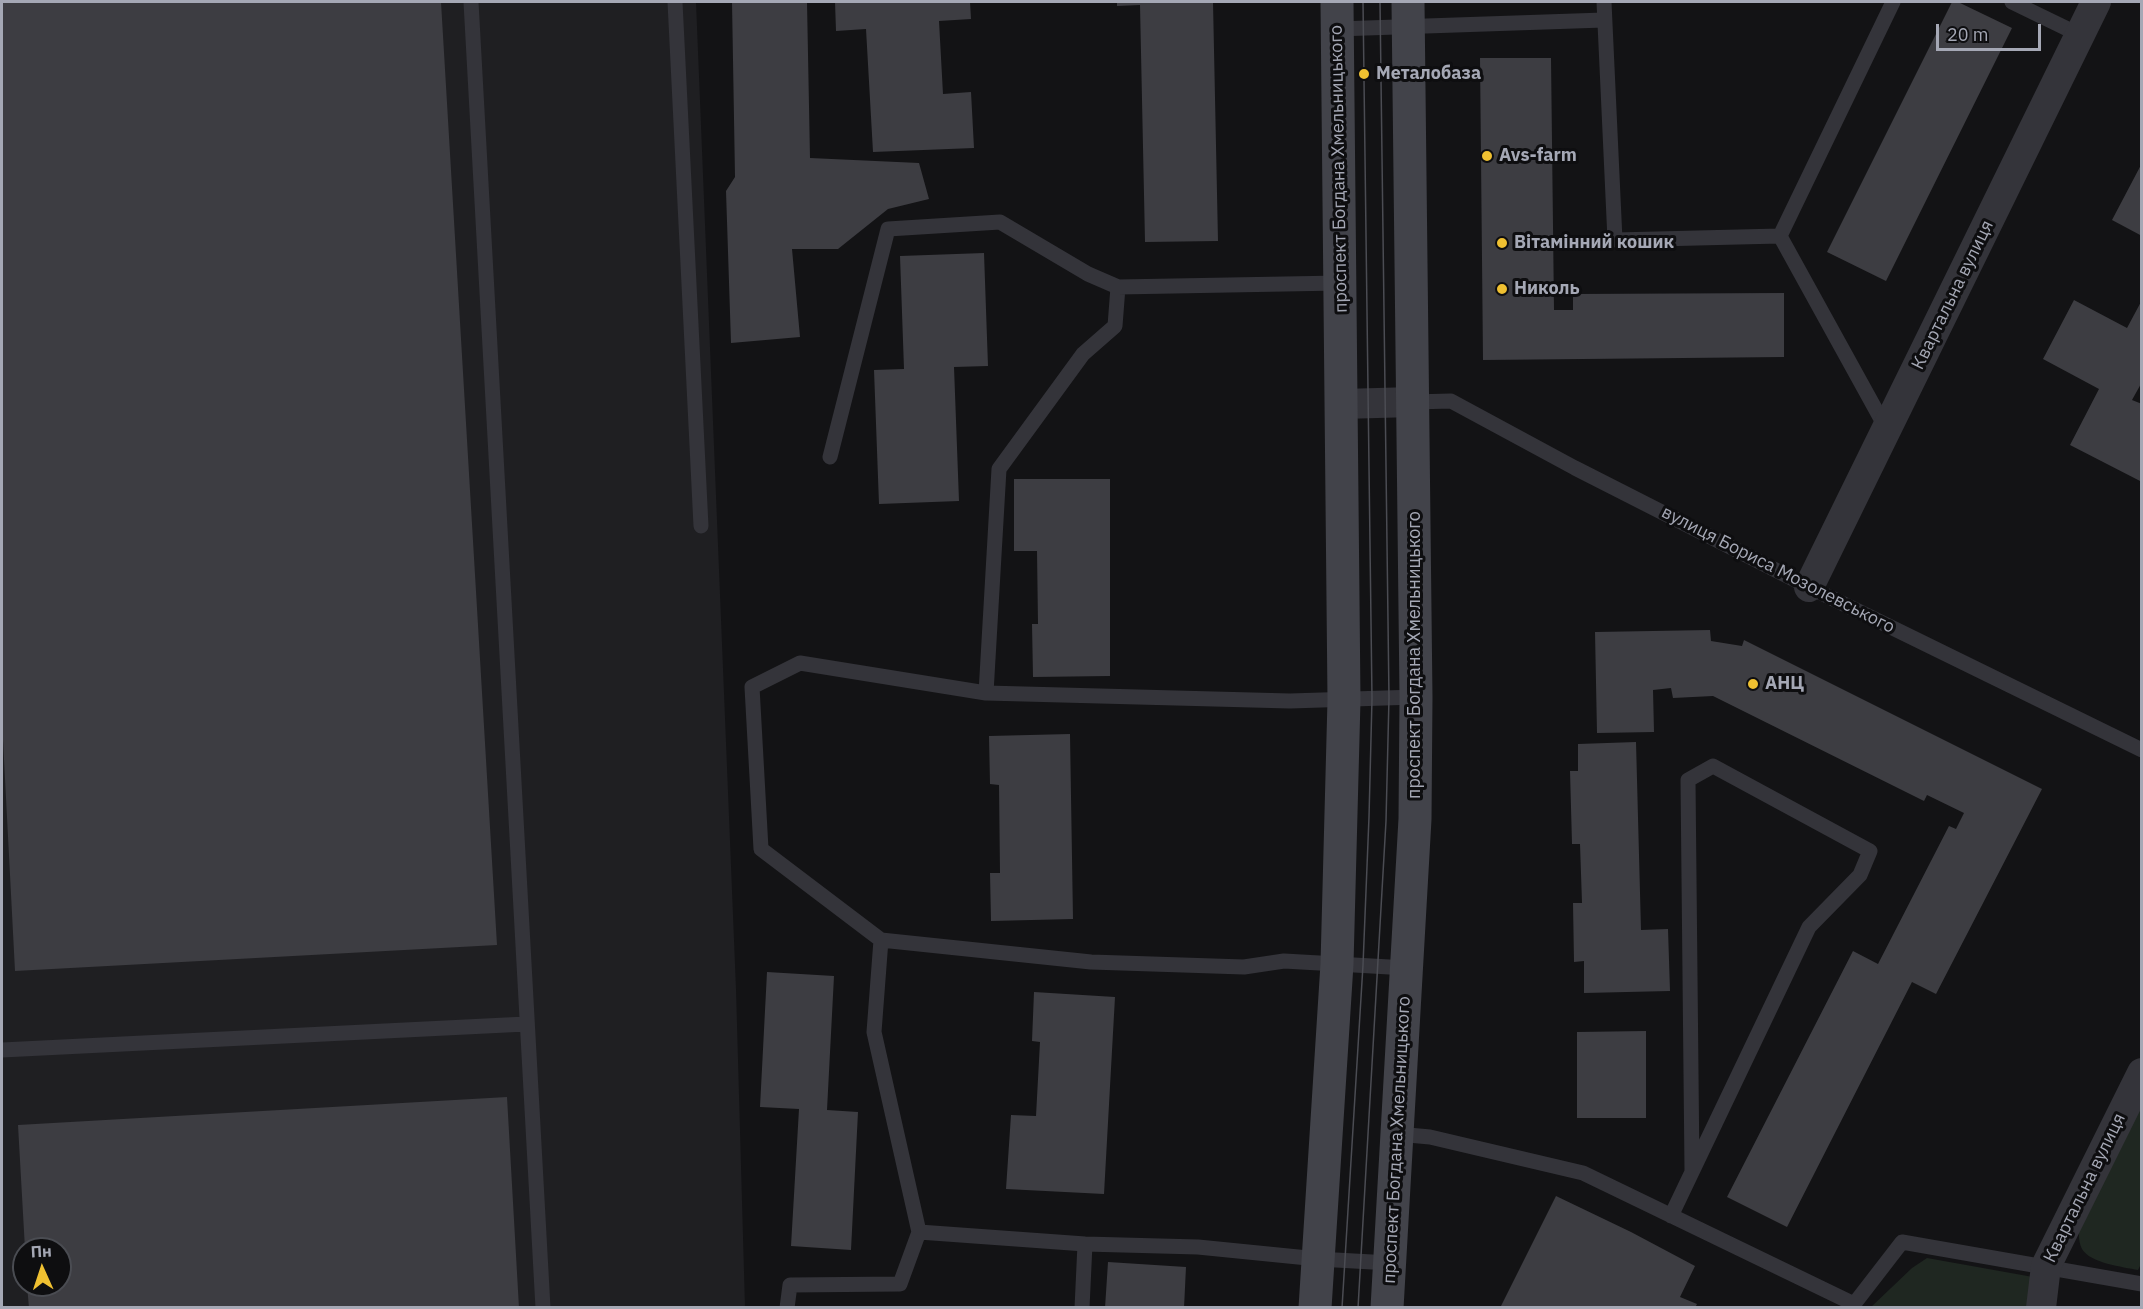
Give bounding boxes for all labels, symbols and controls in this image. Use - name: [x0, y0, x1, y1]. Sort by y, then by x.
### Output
- scale bar: [1939, 12, 2044, 50]
- text: 20 m: [1947, 23, 1989, 46]
- street label: проспект Богдана Хмельницького: [1326, 25, 1352, 313]
- place label: Металобаза: [1376, 63, 1481, 85]
- marker: Металобаза: [1357, 67, 1371, 81]
- place label: Avs-farm: [1499, 145, 1577, 167]
- marker: Avs-farm: [1480, 149, 1494, 163]
- street label: Квартальна вулиця: [1907, 217, 1999, 373]
- place label: Вітамінний кошик: [1514, 232, 1674, 254]
- marker: Вітамінний кошик: [1495, 236, 1509, 250]
- place label: Николь: [1514, 278, 1580, 300]
- marker: Николь: [1495, 282, 1509, 296]
- street label: вулиця Бориса Мозолевського: [1658, 502, 1898, 638]
- street label: проспект Богдана Хмельницького: [1404, 511, 1426, 799]
- place label: АНЦ: [1765, 673, 1804, 695]
- marker: АНЦ: [1746, 677, 1760, 691]
- street label: проспект Богдана Хмельницького: [1379, 996, 1415, 1284]
- street label: Квартальна вулиця: [2039, 1110, 2131, 1266]
- north arrow: [12, 1237, 72, 1297]
- text: Пн: [30, 1240, 52, 1262]

